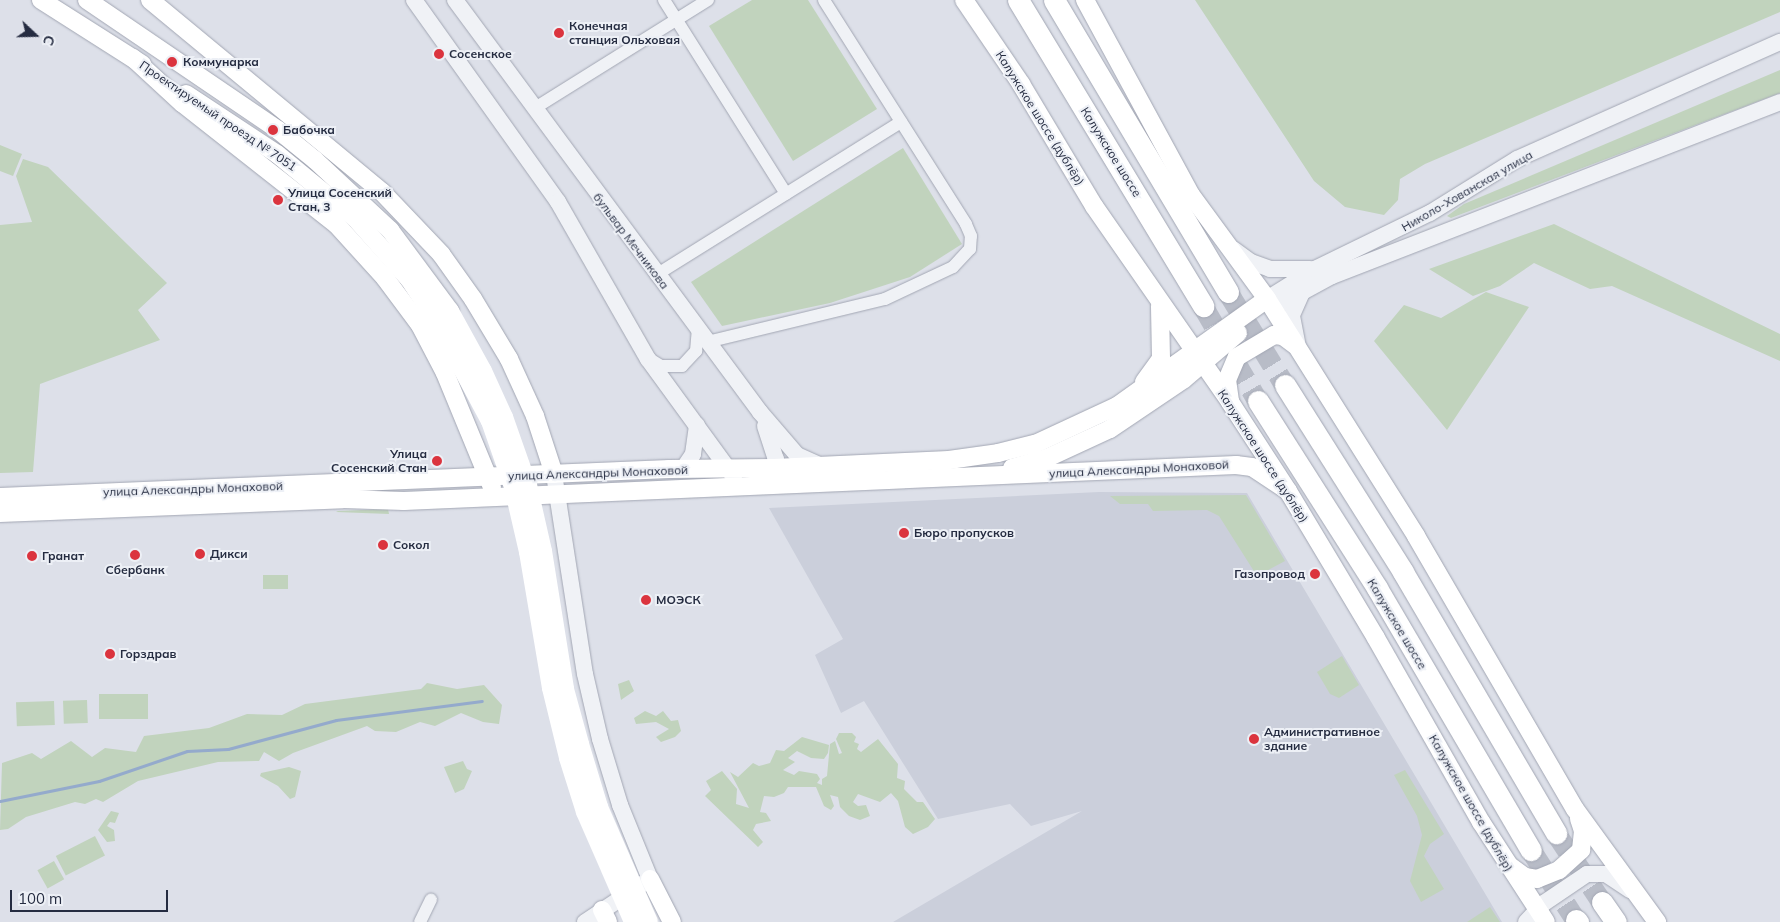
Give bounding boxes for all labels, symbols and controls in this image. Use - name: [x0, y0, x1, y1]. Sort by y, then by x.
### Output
- north arrow: [10, 10, 60, 60]
- place label: Конечная станция Ольховая: [569, 19, 680, 47]
- marker: Конечная станция Ольховая: [553, 27, 565, 39]
- text: С: [39, 33, 59, 48]
- place label: Сосенское: [449, 47, 512, 61]
- marker: Сосенское: [433, 48, 445, 60]
- street label: Калужское шоссе (дублёр): [993, 48, 1087, 188]
- marker: Коммунарка: [165, 55, 179, 69]
- place label: Коммунарка: [183, 55, 259, 69]
- street label: Проектируемый проезд № 7051: [137, 58, 299, 174]
- street label: Калужское шоссе: [1078, 104, 1144, 200]
- place label: Бабочка: [283, 123, 335, 137]
- marker: Бабочка: [267, 124, 279, 136]
- street label: Николо-Хованская улица: [1399, 147, 1535, 235]
- place label: Улица Сосенский Стан, 3: [288, 186, 392, 214]
- street label: бульвар Мечникова: [590, 190, 672, 292]
- marker: Улица Сосенский Стан, 3: [272, 194, 284, 206]
- street label: Калужское шоссе (дублёр): [1215, 387, 1311, 525]
- place label: Улица Сосенский Стан: [331, 447, 427, 475]
- marker: Улица Сосенский Стан: [431, 455, 443, 467]
- street label: улица Александры Монаховой: [1049, 457, 1229, 481]
- street label: улица Александры Монаховой: [508, 463, 688, 483]
- street label: улица Александры Монаховой: [103, 479, 283, 499]
- place label: Бюро пропусков: [914, 526, 1014, 540]
- marker: Бюро пропусков: [898, 527, 910, 539]
- place label: Сокол: [393, 538, 430, 552]
- marker: Сокол: [377, 539, 389, 551]
- place label: Дикси: [210, 547, 248, 561]
- marker: Дикси: [194, 548, 206, 560]
- place label: Гранат: [42, 549, 84, 563]
- marker: Сбербанк: [129, 549, 141, 561]
- marker: Гранат: [26, 550, 38, 562]
- place label: Сбербанк: [105, 563, 165, 577]
- place label: Газопровод: [1234, 567, 1305, 581]
- marker: Газопровод: [1309, 568, 1321, 580]
- street label: Калужское шоссе: [1364, 576, 1430, 672]
- place label: МОЭСК: [656, 593, 701, 607]
- marker: МОЭСК: [640, 594, 652, 606]
- place label: Горздрав: [120, 647, 177, 661]
- marker: Горздрав: [104, 648, 116, 660]
- place label: Административное здание: [1264, 725, 1380, 753]
- street label: Калужское шоссе (дублёр): [1426, 732, 1516, 874]
- marker: Административное здание: [1248, 733, 1260, 745]
- scale bar: [12, 880, 170, 912]
- text: 100 m: [18, 889, 62, 908]

